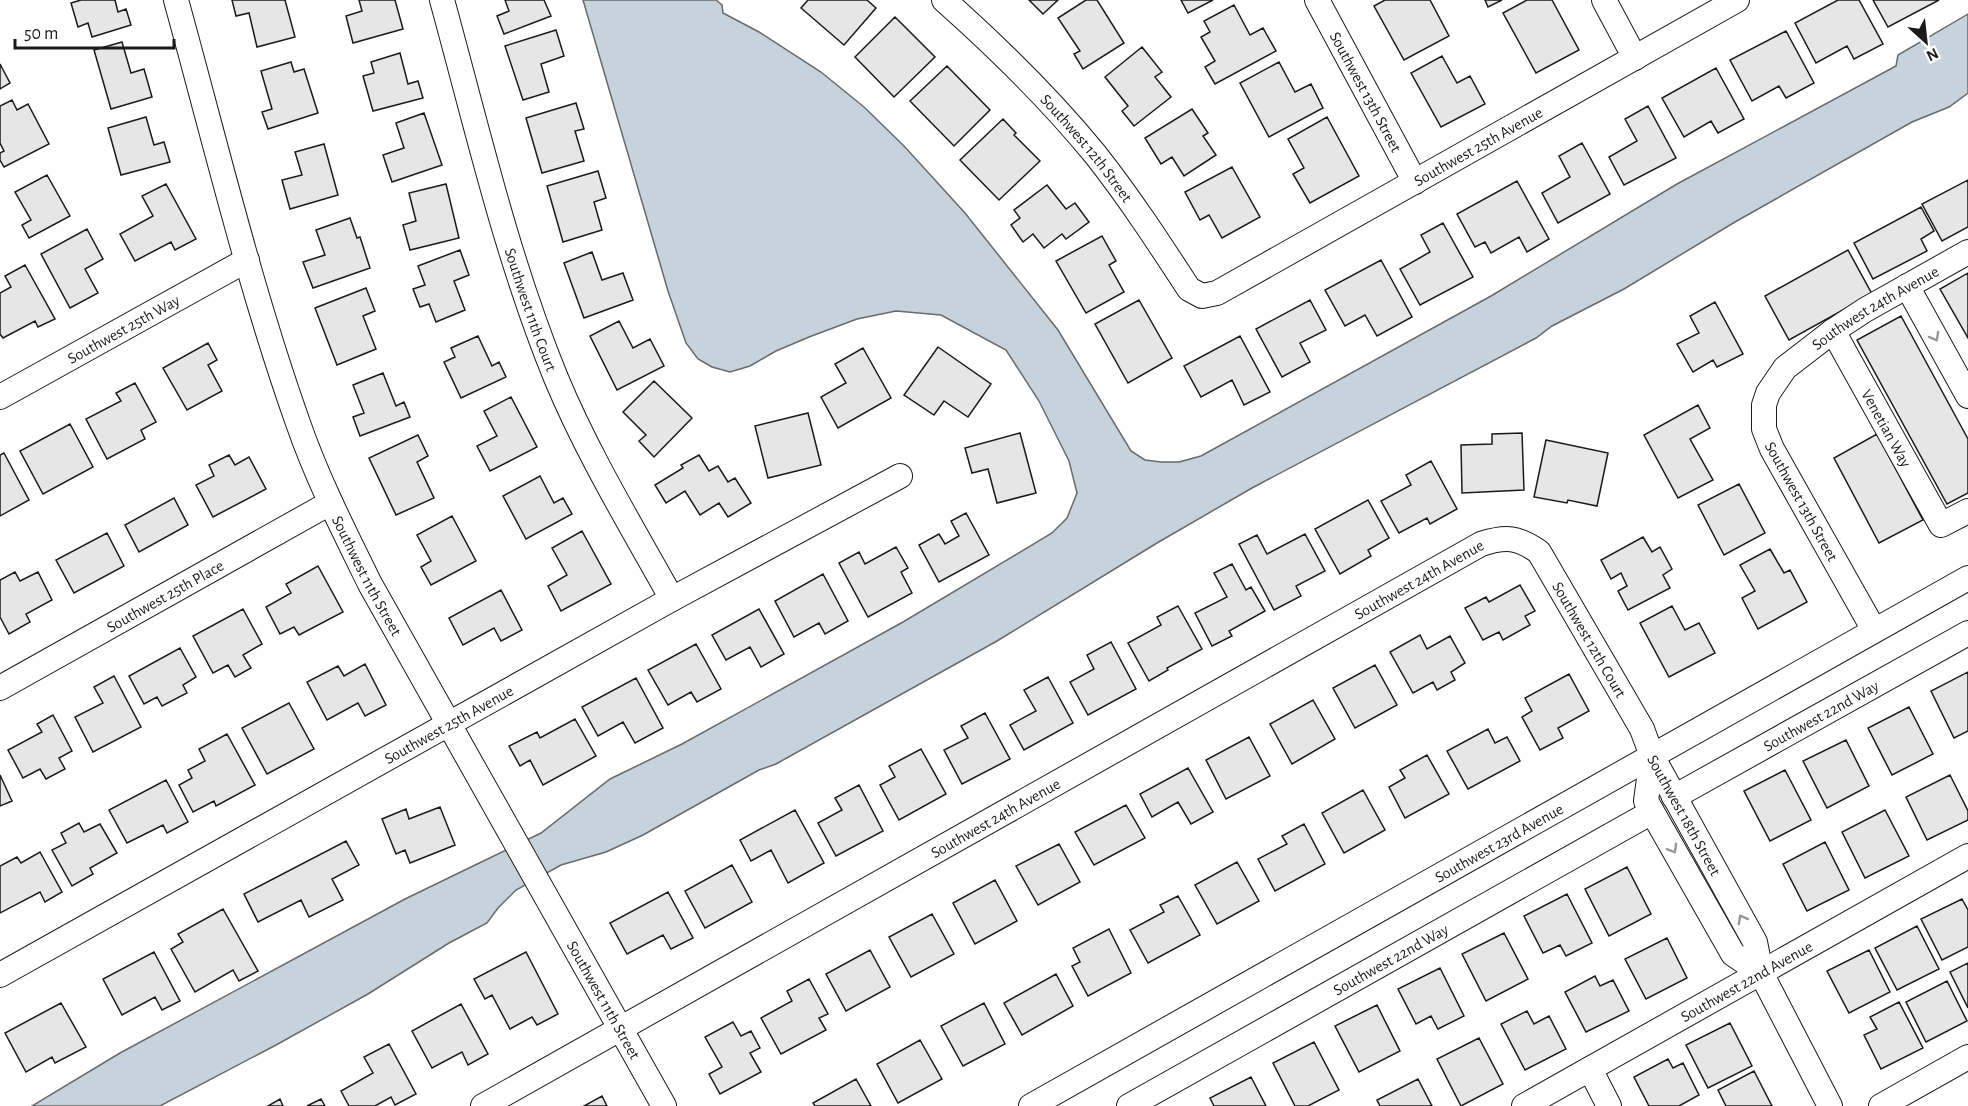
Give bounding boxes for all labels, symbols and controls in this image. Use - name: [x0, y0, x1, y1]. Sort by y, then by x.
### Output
- scale bar: [15, 12, 174, 50]
- north arrow: [1896, 12, 1956, 72]
- text: 50 m: [24, 25, 58, 43]
- street label: Southwest 13th Street: [1327, 29, 1404, 155]
- text: N: [1924, 45, 1941, 64]
- street label: Southwest 12th Street: [1037, 91, 1135, 205]
- street label: Southwest 25th Avenue: [1411, 104, 1545, 189]
- street label: Southwest 11th Court: [502, 246, 559, 374]
- street label: Southwest 24th Avenue: [1809, 263, 1942, 353]
- street label: Southwest 25th Way: [65, 292, 183, 367]
- one-way arrow: [1928, 331, 1939, 341]
- street label: Venetian Way: [1858, 387, 1914, 471]
- street label: Southwest 13th Street: [1762, 439, 1841, 564]
- street label: Southwest 11th Street: [329, 513, 404, 639]
- street label: Southwest 24th Avenue: [1352, 537, 1487, 623]
- street label: Southwest 25th Place: [104, 557, 227, 636]
- street label: Southwest 12th Court: [1549, 579, 1629, 700]
- street label: Southwest 22nd Way: [1761, 677, 1882, 755]
- street label: Southwest 25th Avenue: [382, 683, 516, 767]
- street label: Southwest 18th Street: [1644, 753, 1723, 878]
- street label: Southwest 24th Avenue: [928, 776, 1063, 861]
- street label: Southwest 23rd Avenue: [1432, 801, 1566, 886]
- one-way arrow: [1666, 843, 1678, 853]
- one-way arrow: [1738, 915, 1750, 925]
- street label: Southwest 22nd Way: [1331, 921, 1452, 999]
- street label: Southwest 11th Street: [564, 938, 643, 1062]
- street label: Southwest 22nd Avenue: [1678, 938, 1815, 1025]

